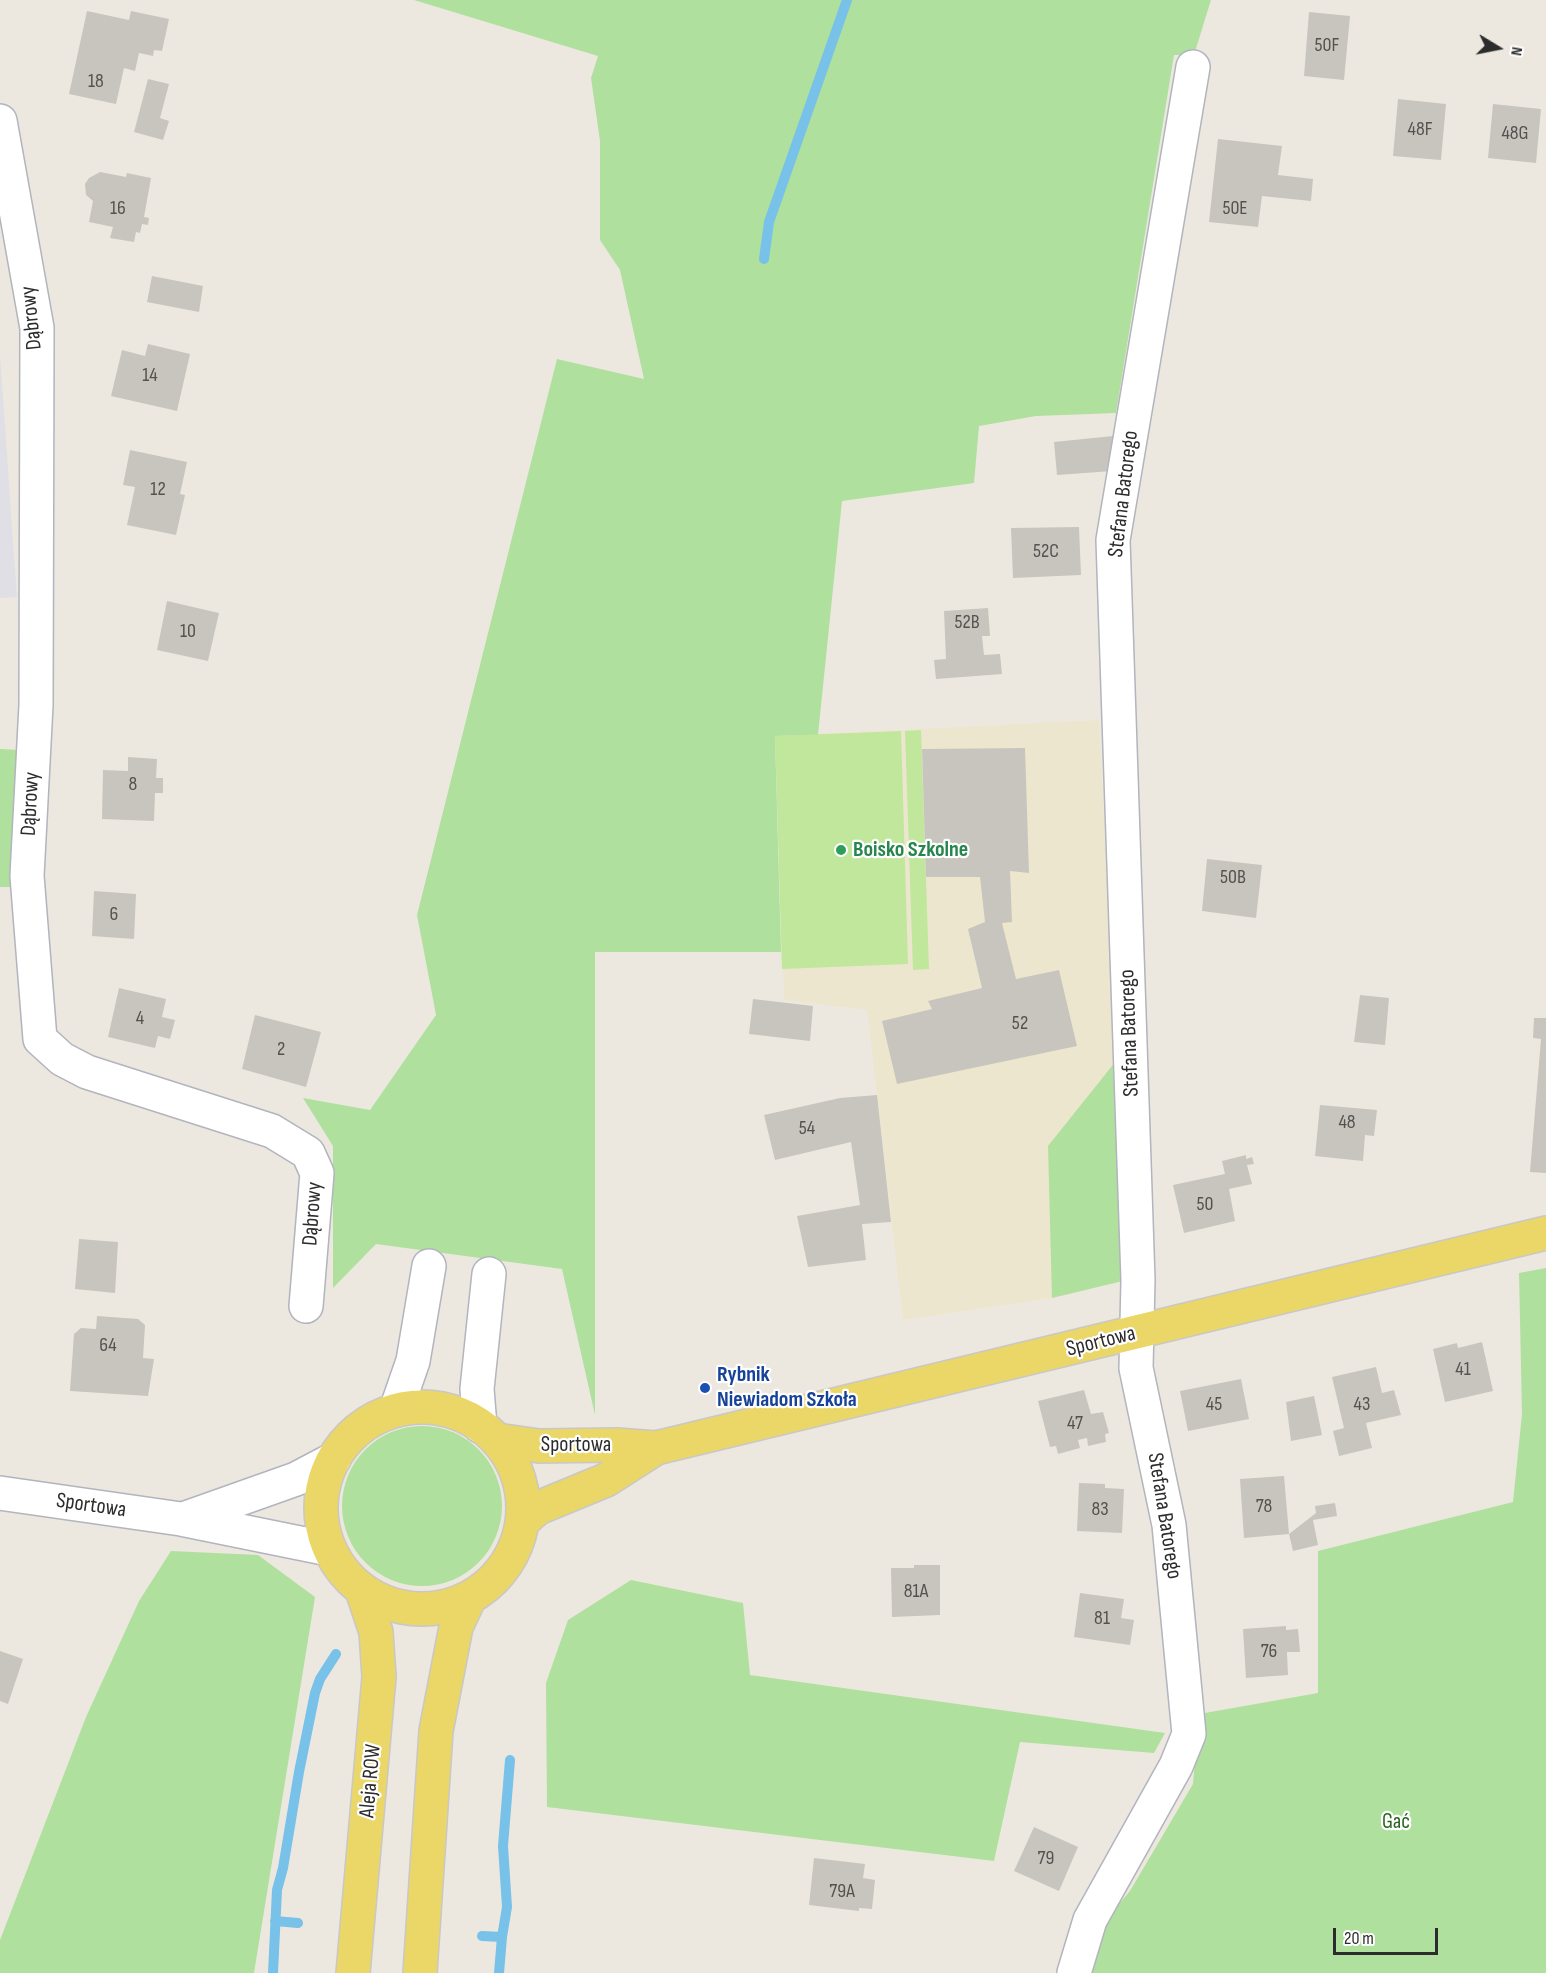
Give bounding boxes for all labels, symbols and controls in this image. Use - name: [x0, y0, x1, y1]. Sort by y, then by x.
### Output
- north arrow: [1468, 18, 1528, 78]
- house number: 50F: [1315, 34, 1339, 58]
- text: N: [1506, 45, 1526, 57]
- house number: 18: [88, 70, 104, 94]
- house number: 48F: [1407, 118, 1433, 142]
- house number: 48G: [1501, 122, 1529, 146]
- house number: 16: [110, 197, 126, 221]
- house number: 50E: [1222, 197, 1248, 221]
- street label: Dąbrowy: [16, 285, 48, 351]
- house number: 14: [142, 364, 158, 388]
- street label: Stefana Batorego: [1103, 429, 1145, 559]
- house number: 12: [150, 478, 166, 502]
- house number: 52C: [1033, 540, 1059, 564]
- house number: 52B: [954, 611, 980, 635]
- house number: 10: [180, 620, 196, 644]
- street label: Dąbrowy: [16, 771, 46, 837]
- house number: 8: [129, 773, 137, 797]
- place label: Boisko Szkolne: [853, 837, 968, 863]
- marker: Boisko Szkolne: [834, 843, 848, 857]
- house number: 50B: [1220, 866, 1246, 890]
- house number: 6: [110, 903, 118, 927]
- street label: Stefana Batorego: [1115, 969, 1145, 1097]
- house number: 4: [136, 1007, 144, 1031]
- house number: 52: [1012, 1012, 1028, 1036]
- house number: 2: [277, 1038, 285, 1062]
- house number: 48: [1338, 1111, 1356, 1135]
- house number: 54: [799, 1117, 815, 1141]
- street label: Dąbrowy: [298, 1181, 328, 1247]
- house number: 50: [1197, 1193, 1213, 1217]
- street label: Sportowa: [1064, 1321, 1138, 1363]
- house number: 64: [99, 1334, 117, 1358]
- house number: 41: [1455, 1358, 1471, 1382]
- place label: Rybnik Niewiadom Szkoła: [717, 1362, 857, 1414]
- marker: Rybnik Niewiadom Szkoła: [698, 1381, 712, 1395]
- house number: 45: [1206, 1393, 1222, 1417]
- house number: 43: [1354, 1393, 1370, 1417]
- house number: 47: [1067, 1412, 1083, 1436]
- street label: Sportowa: [541, 1432, 611, 1458]
- street label: Stefana Batorego: [1141, 1451, 1187, 1581]
- street label: Sportowa: [54, 1488, 128, 1524]
- house number: 78: [1256, 1495, 1272, 1519]
- house number: 83: [1091, 1498, 1109, 1522]
- house number: 81A: [904, 1580, 928, 1604]
- house number: 81: [1094, 1607, 1110, 1631]
- house number: 76: [1261, 1640, 1277, 1664]
- street label: Aleja ROW: [355, 1743, 387, 1819]
- park label: Gać: [1382, 1809, 1410, 1835]
- house number: 79: [1038, 1847, 1054, 1871]
- house number: 79A: [829, 1880, 855, 1904]
- scale bar: [1336, 1916, 1441, 1954]
- text: 20 m: [1344, 1928, 1374, 1949]

